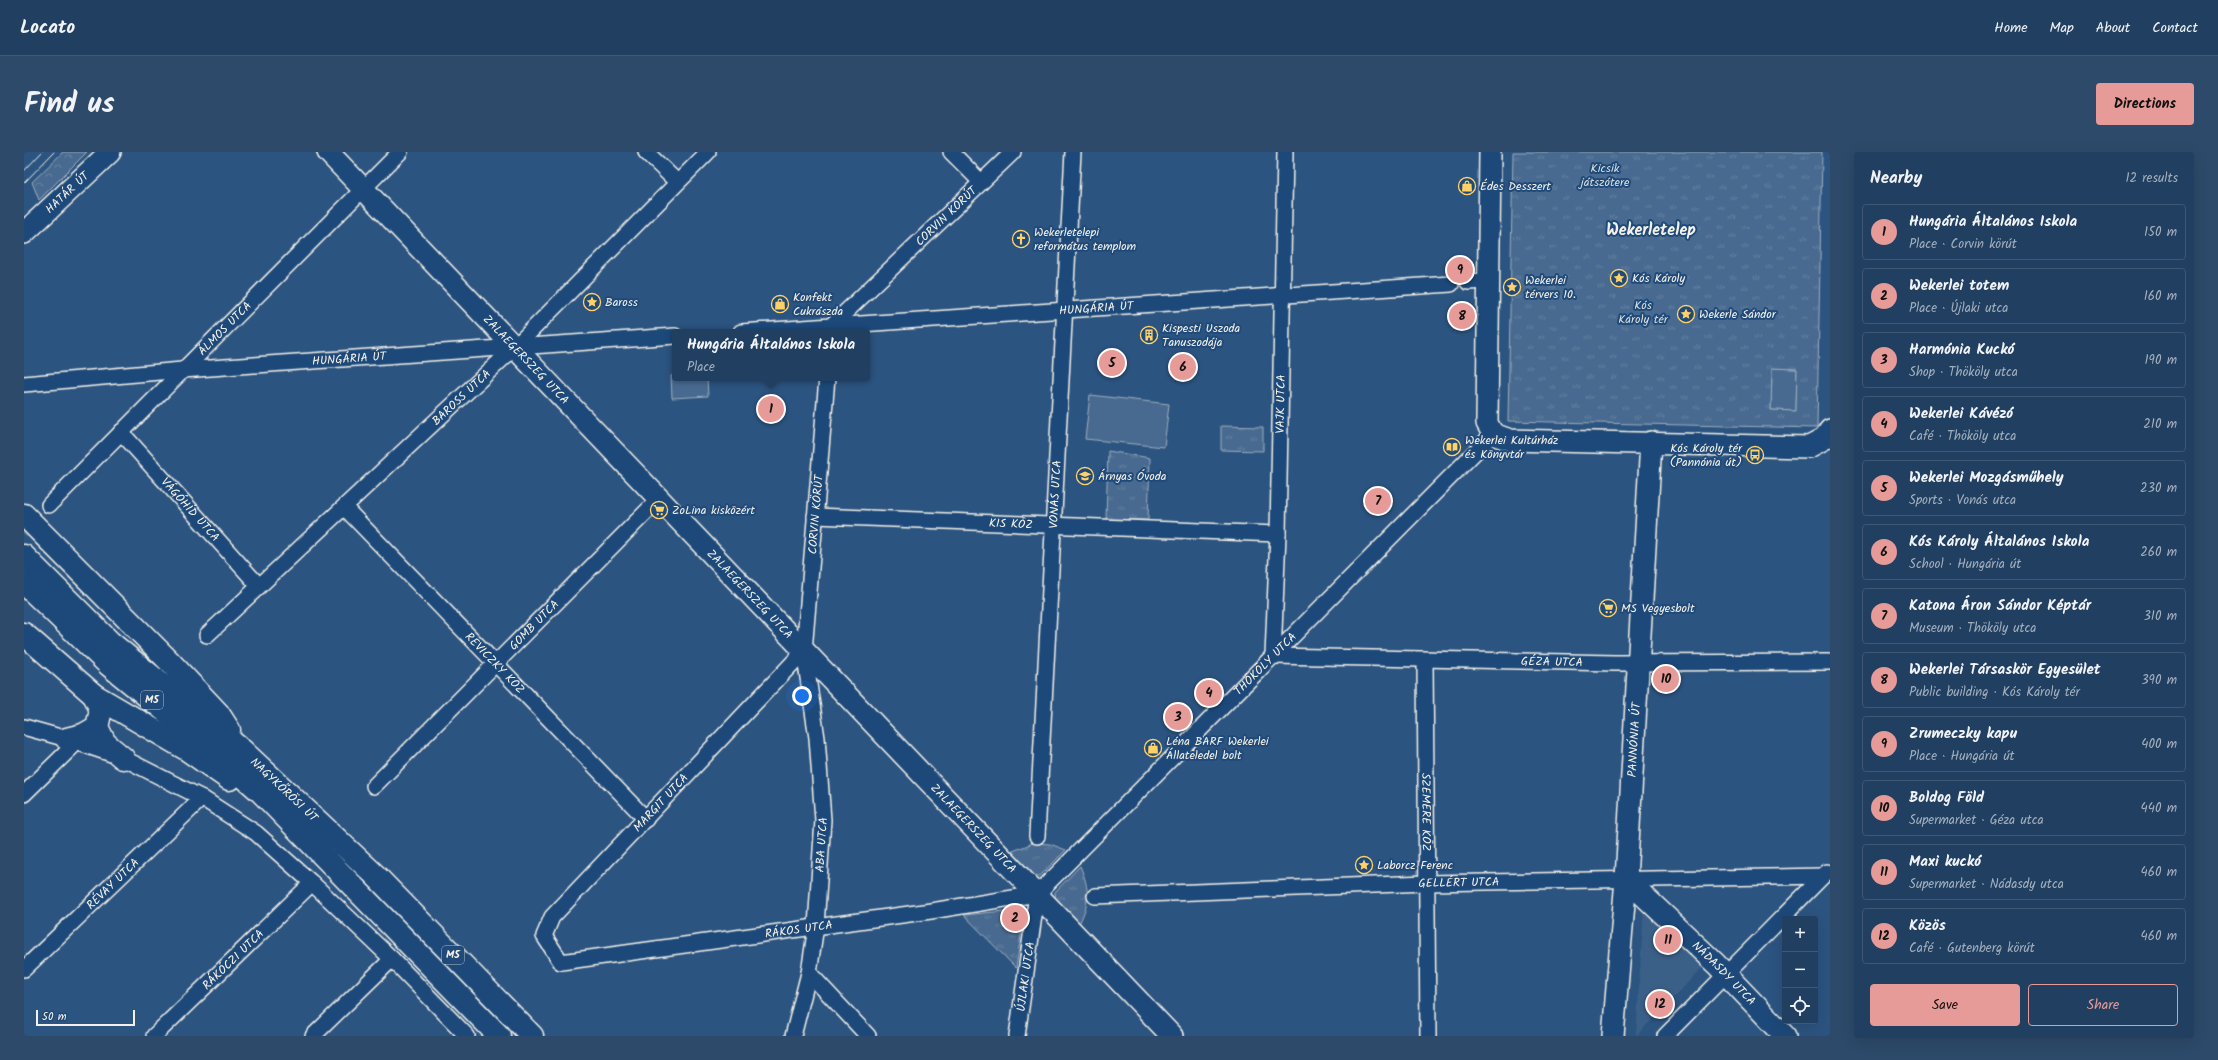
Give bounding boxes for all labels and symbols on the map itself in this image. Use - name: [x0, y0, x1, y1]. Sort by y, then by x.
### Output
- park label: Kicsik játszótere: [1578, 159, 1630, 192]
- street label: HATÁR ÚT: [41, 166, 94, 218]
- shop icon: Édes Desszert: [1457, 176, 1477, 196]
- place label: Édes Desszert: [1480, 177, 1551, 196]
- street label: CORVIN KÖRÚT: [911, 181, 982, 251]
- district label: Wekerletelep: [1606, 218, 1696, 243]
- place label: Wekerletelepi református templom: [1034, 223, 1137, 256]
- church icon: Wekerletelepi református templom: [1011, 229, 1031, 249]
- pin: 9: [1447, 255, 1473, 285]
- place icon: Kós Károly: [1609, 268, 1629, 288]
- place label: Kós Károly: [1632, 269, 1686, 288]
- place label: Wekerlei térvers 10.: [1525, 271, 1576, 304]
- place icon: Wekerlei térvers 10.: [1502, 277, 1522, 297]
- place label: Konfekt Cukrászda: [793, 288, 844, 321]
- place icon: Baross: [582, 292, 602, 312]
- place label: Baross: [605, 293, 638, 312]
- shop icon: Konfekt Cukrászda: [770, 294, 790, 314]
- street label: HUNGÁRIA ÚT: [1058, 296, 1136, 320]
- park label: Kós Károly tér: [1618, 296, 1669, 329]
- street label: ÁLMOS UTCA: [193, 297, 256, 360]
- pin: 8: [1449, 301, 1475, 331]
- place icon: Wekerle Sándor: [1676, 304, 1696, 324]
- place label: Wekerle Sándor: [1699, 305, 1777, 324]
- street label: ZALAEGERSZEG UTCA: [479, 310, 574, 409]
- place label: Kispesti Uszoda Tanuszodája: [1162, 319, 1241, 352]
- building icon: Kispesti Uszoda Tanuszodája: [1139, 325, 1159, 345]
- street label: HUNGÁRIA ÚT: [311, 346, 388, 371]
- pin: 5: [1099, 348, 1125, 378]
- pin: 6: [1170, 352, 1196, 382]
- street label: BAROSS UTCA: [427, 365, 495, 430]
- street label: VAJK UTCA: [1270, 374, 1290, 434]
- pin: 1: [758, 394, 784, 424]
- place label: Wekerlei Kultúrház és Könyvtár: [1465, 431, 1558, 464]
- library icon: Wekerlei Kultúrház és Könyvtár: [1442, 437, 1462, 457]
- place label: Kós Károly tér (Pannónia út): [1670, 439, 1743, 472]
- bus stop icon: Kós Károly tér (Pannónia út): [1745, 445, 1765, 465]
- street label: VONÁS UTCA: [1044, 460, 1066, 529]
- school or university icon: Árnyas Óvoda: [1075, 466, 1095, 486]
- place label: Árnyas Óvoda: [1098, 467, 1167, 486]
- street label: CORVIN KÖRÚT: [803, 472, 828, 555]
- street label: VÁGÓHÍD UTCA: [156, 473, 224, 546]
- pin: 7: [1365, 486, 1391, 516]
- supermarket icon: ZoLina kisközért: [649, 500, 669, 520]
- place label: ZoLina kisközért: [672, 501, 755, 520]
- street label: KIS KÖZ: [989, 513, 1033, 534]
- street label: ZALAEGERSZEG UTCA: [702, 545, 798, 643]
- street label: GOMB UTCA: [504, 595, 564, 655]
- supermarket icon: MS Vegyesbolt: [1598, 598, 1618, 618]
- place label: MS Vegyesbolt: [1621, 599, 1695, 618]
- street label: REVICZKY KÖZ: [460, 628, 529, 698]
- street label: THÖKÖLY UTCA: [1229, 628, 1301, 700]
- street label: GÉZA UTCA: [1521, 652, 1583, 672]
- pin: 10: [1653, 664, 1679, 694]
- pin: 4: [1196, 678, 1222, 708]
- your location: [792, 686, 812, 706]
- road number: M5: [141, 691, 163, 709]
- street label: PANNÓNIA ÚT: [1622, 700, 1646, 778]
- pin: 3: [1165, 702, 1191, 732]
- place label: Léna BARF Wekerlei Állateledel bolt: [1166, 732, 1270, 765]
- shop icon: Léna BARF Wekerlei Állateledel bolt: [1143, 738, 1163, 758]
- street label: NAGYKŐRÖSI ÚT: [246, 753, 323, 827]
- street label: MARGIT UTCA: [629, 769, 693, 837]
- street label: SZEMERE KÖZ: [1416, 773, 1436, 851]
- street label: ZALAEGERSZEG UTCA: [926, 779, 1021, 878]
- street label: ABA UTCA: [810, 817, 833, 873]
- street label: RÉVAY UTCA: [82, 854, 144, 914]
- place icon: Laborcz Ferenc: [1354, 855, 1374, 875]
- place label: Laborcz Ferenc: [1377, 856, 1453, 875]
- street label: GELLÉRT UTCA: [1418, 872, 1499, 893]
- pin: 2: [1002, 903, 1028, 933]
- street label: RÁKOS UTCA: [764, 915, 834, 943]
- street label: RÁKÓCZI UTCA: [198, 925, 268, 994]
- pin: 11: [1655, 925, 1681, 955]
- street label: NÁDASDY UTCA: [1688, 936, 1761, 1010]
- street label: ÚJLAKI UTCA: [1011, 940, 1040, 1013]
- road number: M5: [442, 946, 464, 964]
- pin: 12: [1647, 989, 1673, 1019]
- scale bar: [36, 1008, 135, 1027]

